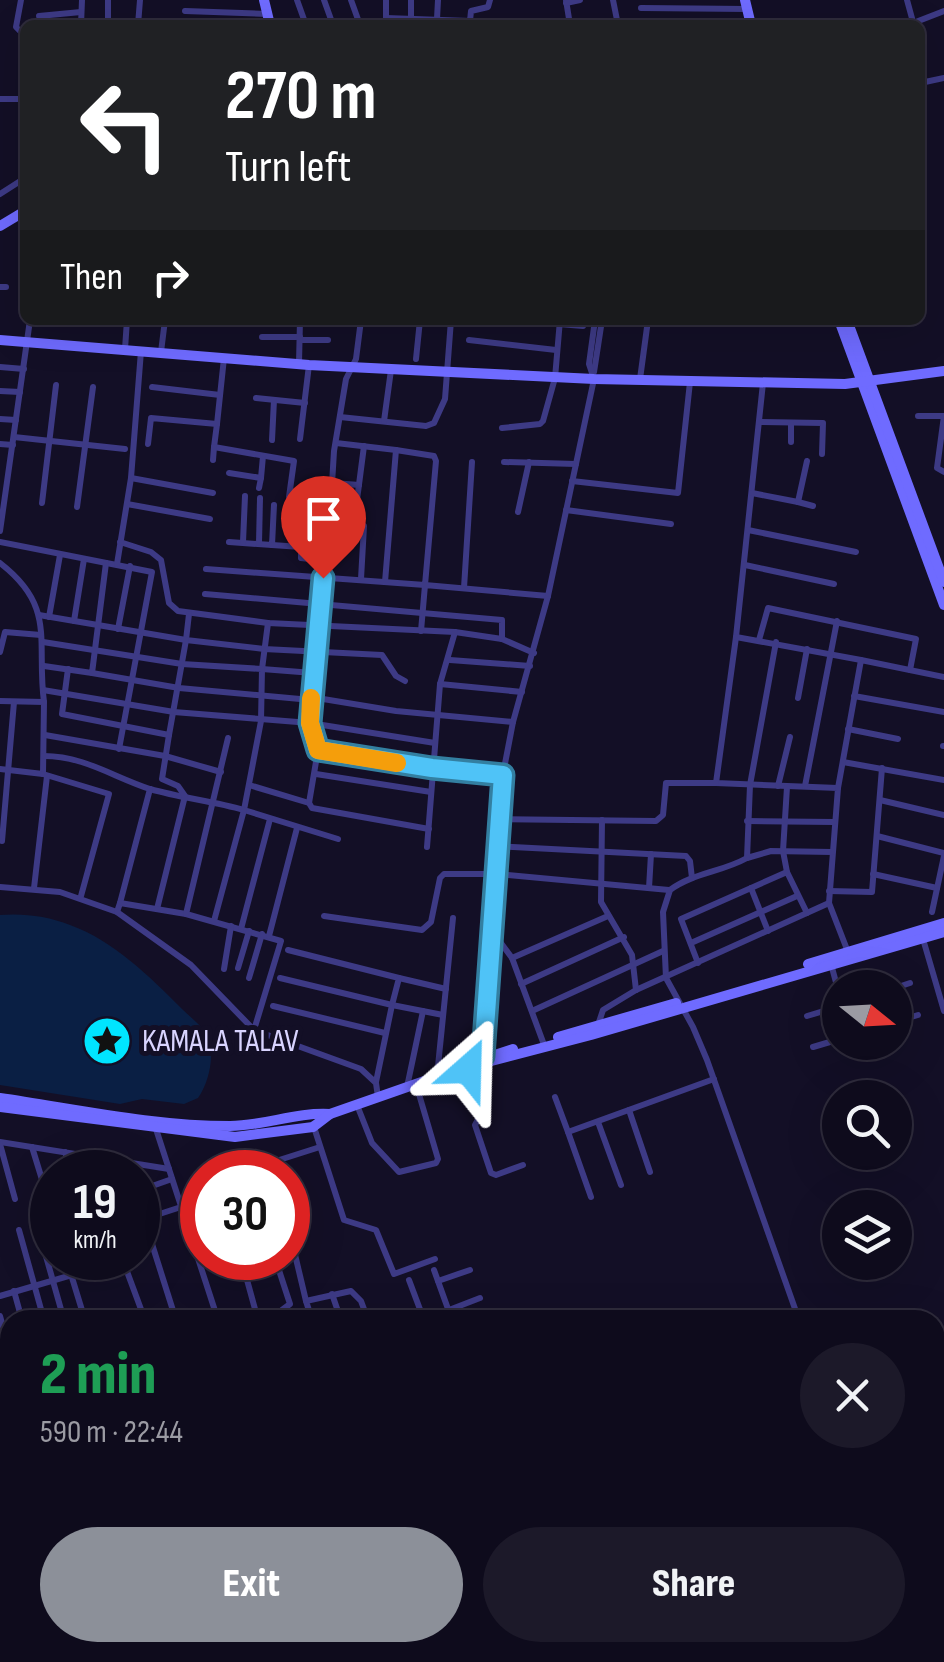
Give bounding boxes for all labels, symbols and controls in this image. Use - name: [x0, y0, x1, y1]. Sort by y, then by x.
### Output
- text: 270 m: [225, 55, 377, 139]
- icon: left: [60, 60, 190, 190]
- text: Turn left: [225, 140, 351, 195]
- icon: right: [143, 250, 198, 305]
- text: Then: [60, 255, 123, 300]
- pin: [281, 476, 366, 579]
- icon: arrive: [296, 491, 351, 546]
- north arrow: [822, 970, 912, 1060]
- map controls: [822, 970, 912, 1280]
- place icon: KAMALA TALAV: [81, 1015, 133, 1067]
- position arrow: [416, 1017, 520, 1121]
- place label: KAMALA TALAV: [142, 1022, 299, 1061]
- button: search: [822, 1080, 912, 1170]
- speed limit sign: 30: [180, 1150, 310, 1280]
- text: 19: [73, 1173, 117, 1233]
- button: layers: [822, 1190, 912, 1280]
- text: km/h: [73, 1225, 117, 1256]
- text: 2 min: [40, 1339, 156, 1411]
- button: close: [800, 1343, 905, 1448]
- text: 590 m · 22:44: [40, 1413, 183, 1452]
- button: Exit: [40, 1527, 463, 1642]
- button: Share: [483, 1527, 905, 1642]

